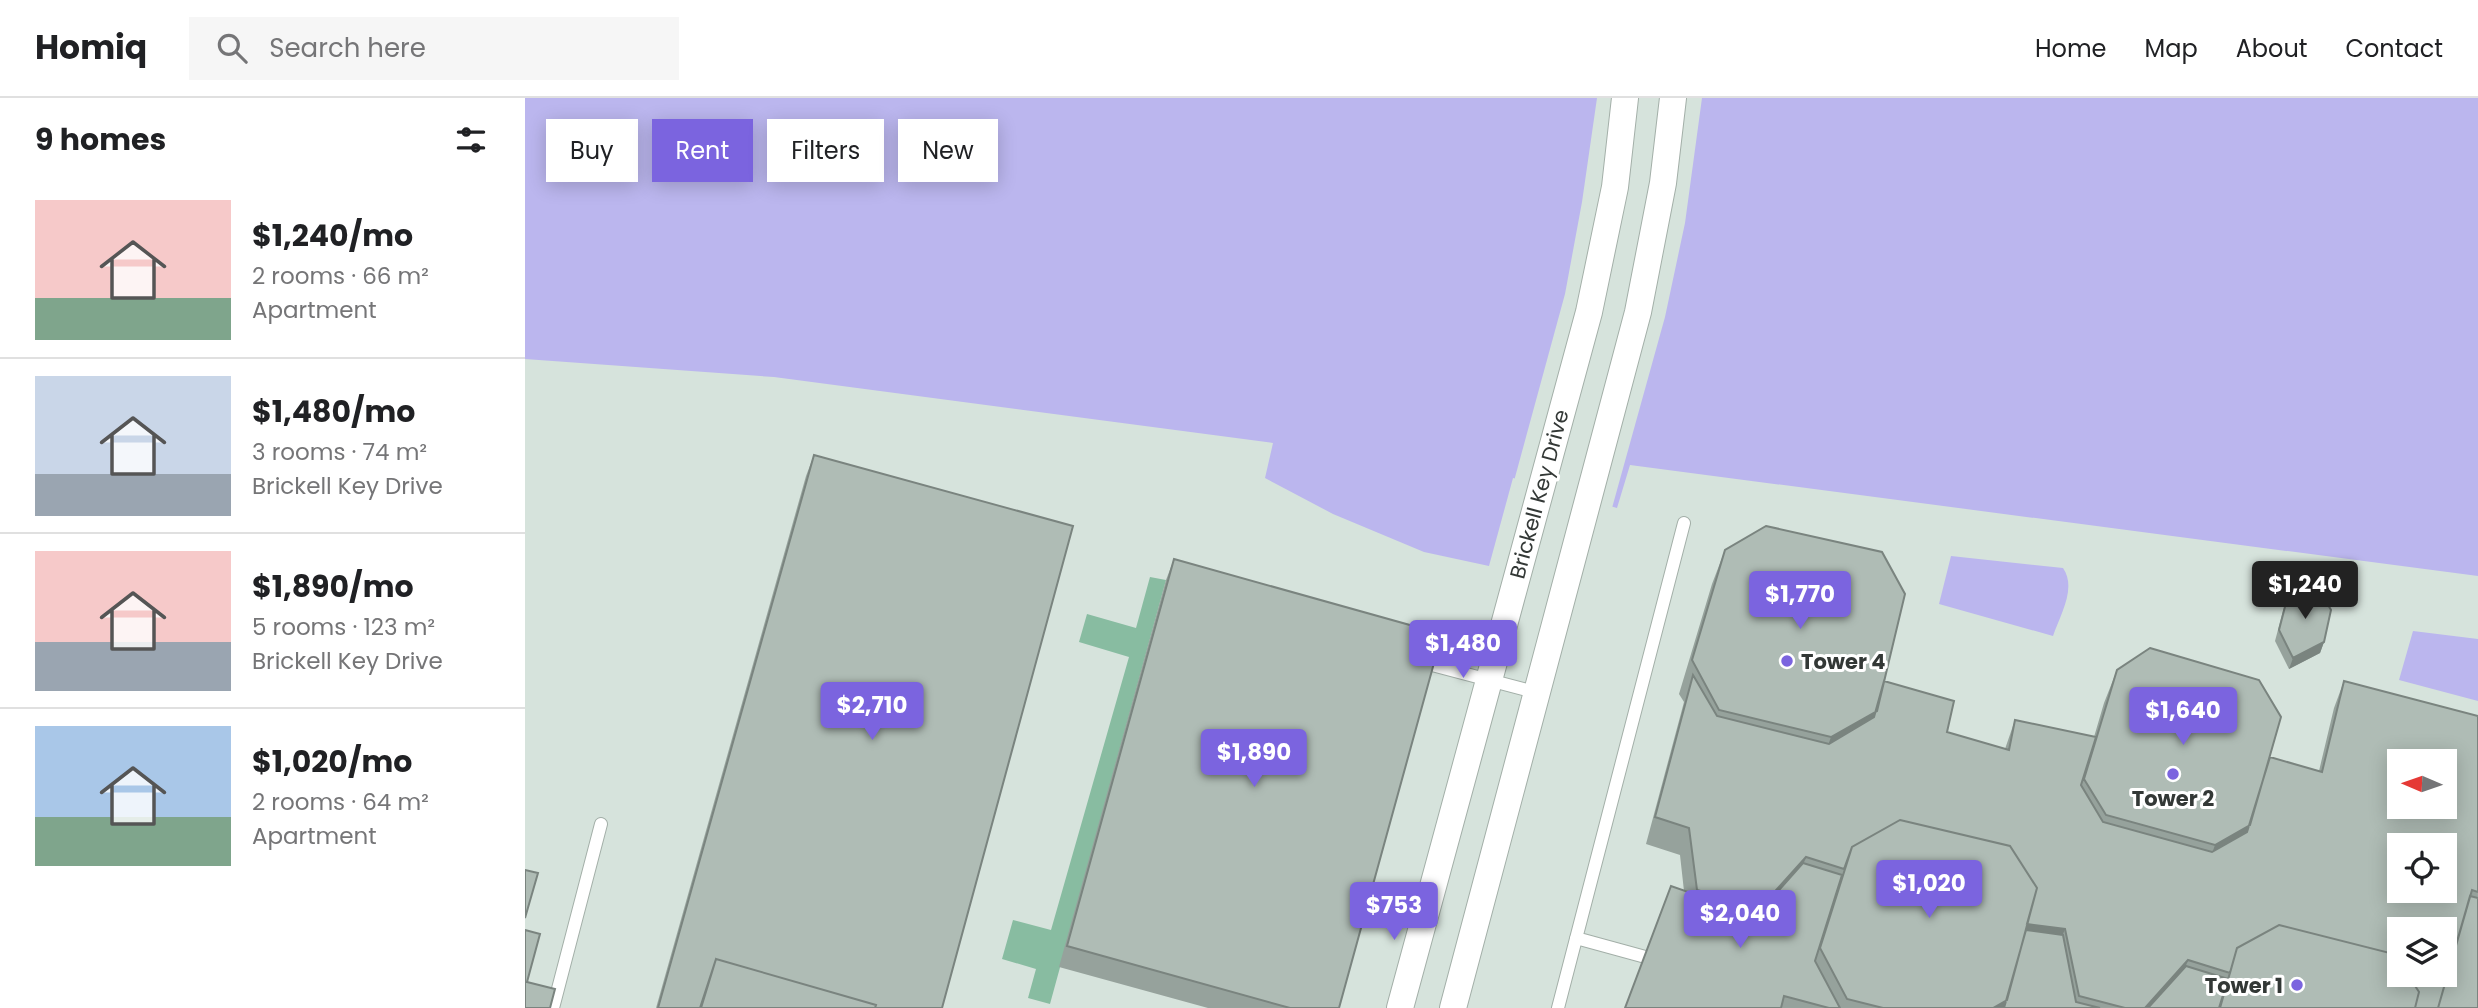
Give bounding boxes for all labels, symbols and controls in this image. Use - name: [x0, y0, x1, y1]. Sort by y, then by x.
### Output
- search box: [189, 17, 679, 80]
- text: Homiq: [35, 24, 147, 71]
- icon: search: [213, 29, 251, 67]
- text: Search here: [269, 30, 426, 66]
- text: Home: [2035, 32, 2107, 65]
- text: Map: [2145, 32, 2198, 65]
- text: About: [2236, 32, 2307, 65]
- text: Contact: [2345, 32, 2443, 65]
- text: 9 homes: [35, 118, 166, 161]
- chip: Buy: [546, 119, 638, 182]
- chip: Rent: [652, 119, 753, 182]
- chip: Filters: [767, 119, 884, 182]
- chip: New: [898, 119, 998, 182]
- icon: filters: [452, 121, 490, 159]
- text: $1,240/mo: [252, 214, 413, 257]
- icon: home: [91, 228, 175, 312]
- text: 2 rooms · 66 m²: [252, 260, 429, 292]
- text: Apartment: [252, 294, 377, 326]
- text: $1,480/mo: [252, 390, 415, 433]
- icon: home: [91, 404, 175, 488]
- street label: Brickell Key Drive: [1502, 406, 1576, 582]
- text: 3 rooms · 74 m²: [252, 436, 427, 468]
- text: Brickell Key Drive: [252, 470, 443, 502]
- pin: $1,240: [2248, 561, 2362, 621]
- text: $1,890/mo: [252, 565, 414, 608]
- text: $1,240: [2268, 568, 2342, 600]
- pin: $1,770: [1743, 572, 1857, 631]
- text: $1,770: [1765, 578, 1835, 610]
- icon: home: [91, 579, 175, 663]
- text: 5 rooms · 123 m²: [252, 611, 435, 643]
- pin: $1,480: [1406, 620, 1520, 680]
- text: $1,480: [1425, 627, 1501, 659]
- text: Brickell Key Drive: [252, 645, 443, 677]
- place label: Tower 4: [1801, 647, 1886, 676]
- marker: Tower 4: [1779, 653, 1795, 669]
- pin: $2,710: [815, 682, 929, 742]
- pin: $1,640: [2126, 688, 2240, 747]
- text: $2,710: [837, 689, 907, 721]
- text: $1,640: [2145, 694, 2221, 726]
- pin: $1,890: [1197, 730, 1311, 789]
- text: $1,890: [1217, 736, 1291, 768]
- text: $1,020/mo: [252, 740, 412, 783]
- north arrow: [2387, 749, 2457, 819]
- map controls: [2387, 749, 2457, 987]
- icon: home: [91, 754, 175, 838]
- marker: Tower 2: [2165, 766, 2181, 782]
- place label: Tower 2: [2132, 784, 2214, 813]
- text: 2 rooms · 64 m²: [252, 786, 429, 818]
- text: Apartment: [252, 820, 377, 852]
- button: locate: [2387, 833, 2457, 903]
- pin: $1,020: [1872, 860, 1986, 920]
- text: $1,020: [1892, 867, 1966, 899]
- pin: $753: [1353, 882, 1435, 942]
- text: $753: [1366, 889, 1422, 921]
- pin: $2,040: [1683, 890, 1797, 950]
- text: $2,040: [1700, 897, 1780, 929]
- button: layers: [2387, 917, 2457, 987]
- place label: Tower 1: [2205, 971, 2283, 1000]
- marker: Tower 1: [2289, 977, 2305, 993]

